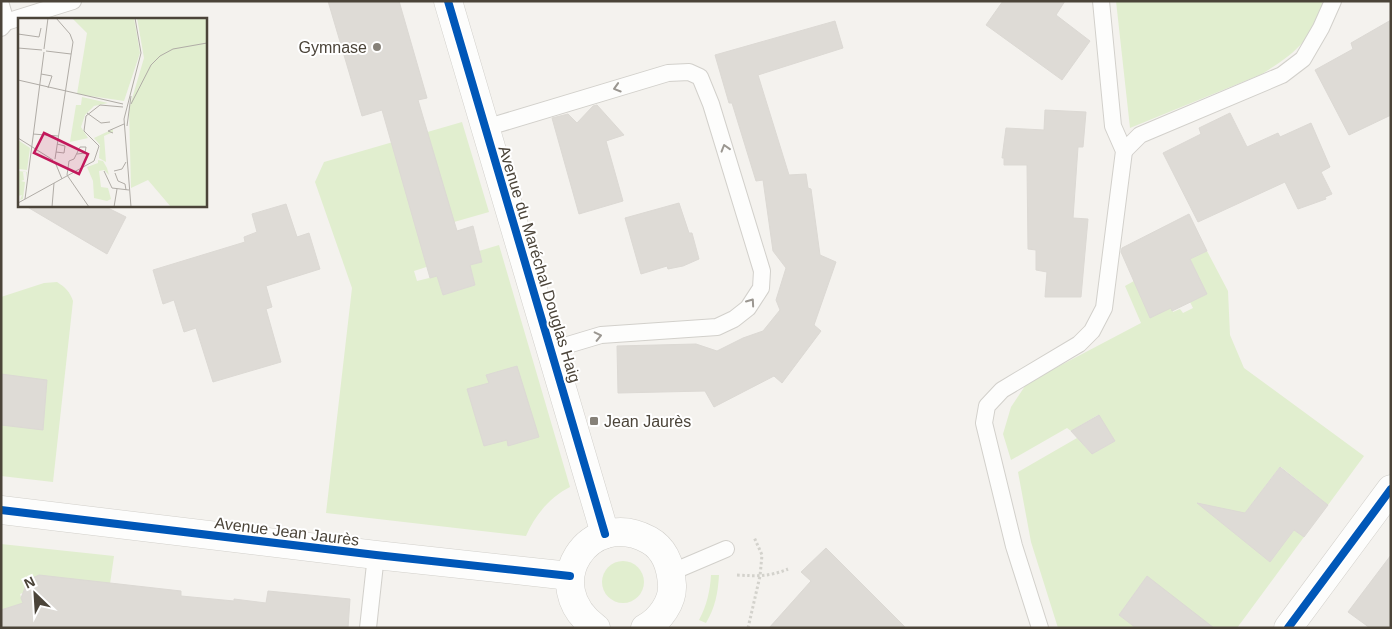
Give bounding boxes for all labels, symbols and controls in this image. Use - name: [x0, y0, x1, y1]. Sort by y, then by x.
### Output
- inset map: [18, 18, 206, 206]
- place label: Gymnase: [299, 39, 367, 56]
- marker: Gymnase: [371, 41, 383, 53]
- one-way arrow: [613, 83, 622, 93]
- street label: Avenue du Maréchal Douglas Haig: [495, 144, 584, 385]
- one-way arrow: [721, 145, 731, 153]
- one-way arrow: [745, 299, 754, 308]
- one-way arrow: [593, 331, 602, 342]
- place label: Jean Jaurès: [604, 413, 691, 430]
- marker: Jean Jaurès: [588, 415, 600, 427]
- street label: Avenue Jean Jaurès: [214, 514, 360, 549]
- north arrow: [10, 569, 60, 619]
- text: N: [22, 573, 37, 592]

